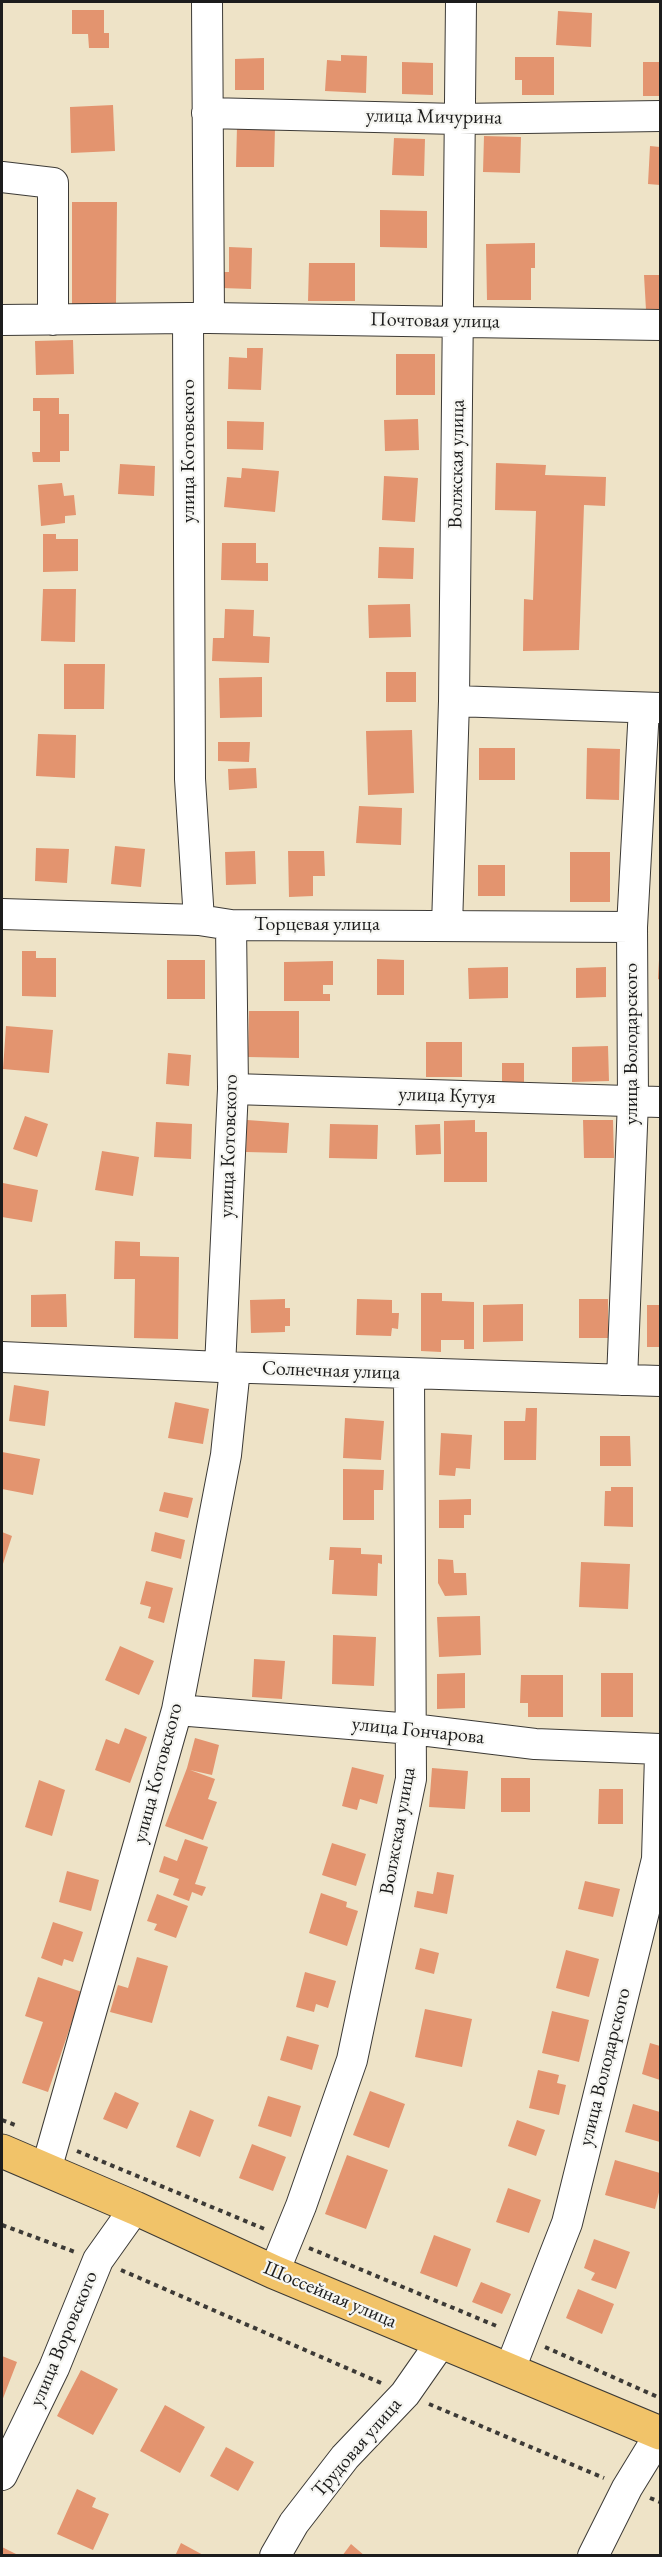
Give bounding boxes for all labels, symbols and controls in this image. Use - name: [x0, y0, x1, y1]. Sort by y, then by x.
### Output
- street label: улица Мичурина: [366, 104, 502, 130]
- street label: Почтовая улица: [370, 308, 500, 334]
- street label: улица Котовского: [177, 379, 201, 523]
- street label: Волжская улица: [444, 399, 470, 529]
- street label: Торцевая улица: [254, 913, 380, 937]
- street label: улица Володарского: [620, 963, 644, 1125]
- street label: улица Котовского: [214, 1074, 244, 1218]
- street label: улица Кутуя: [398, 1082, 496, 1110]
- street label: Солнечная улица: [261, 1357, 401, 1385]
- street label: улица Котовского: [128, 1700, 188, 1846]
- street label: улица Гончарова: [350, 1712, 486, 1750]
- street label: Волжская улица: [375, 1765, 421, 1897]
- street label: улица Володарского: [574, 1985, 636, 2149]
- street label: Шоссейная улица: [260, 2256, 400, 2334]
- street label: улица Воровского: [25, 2268, 103, 2410]
- street label: Трудовая улица: [307, 2393, 407, 2503]

